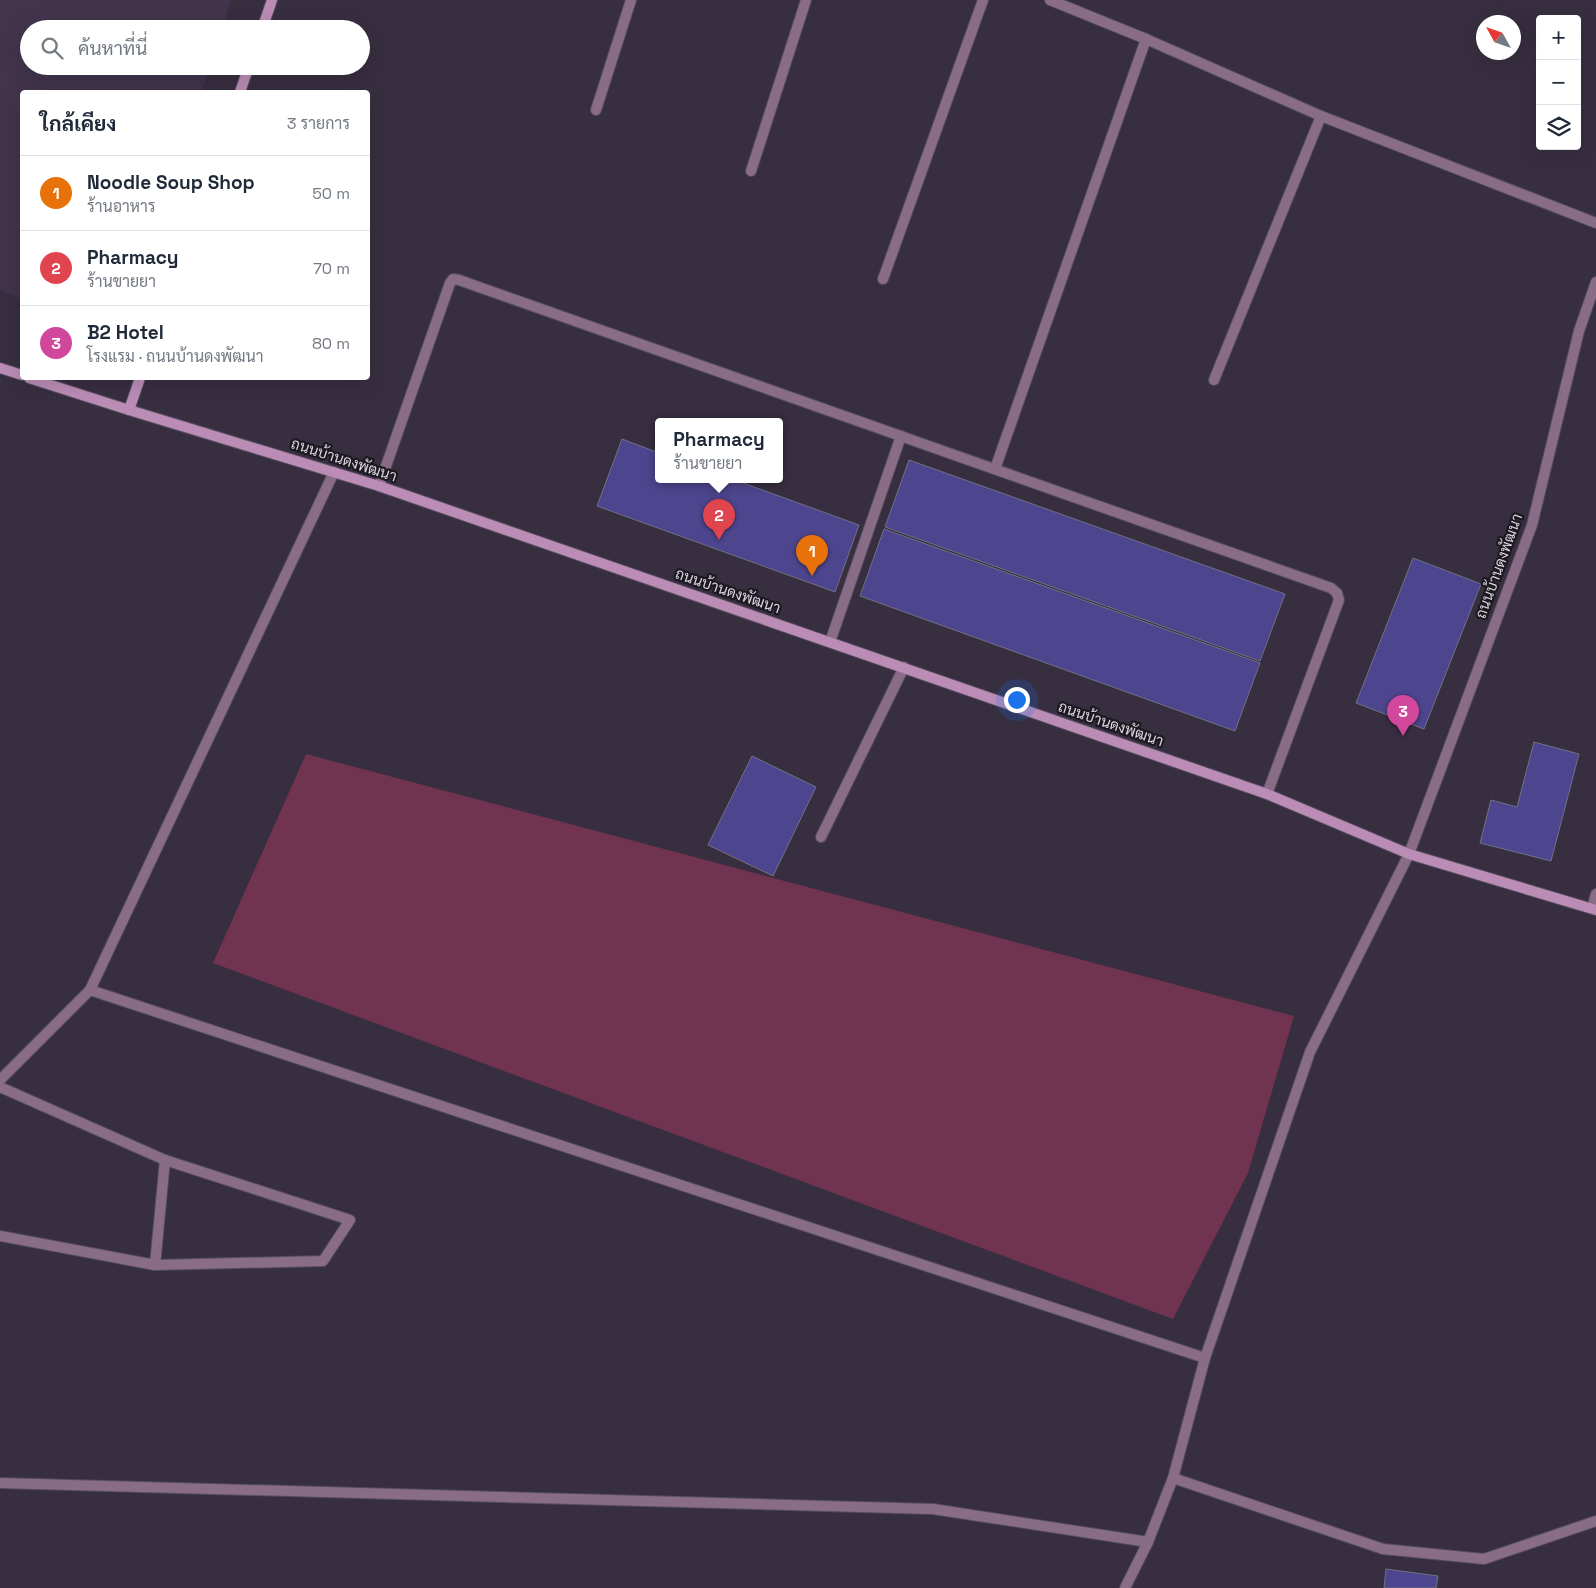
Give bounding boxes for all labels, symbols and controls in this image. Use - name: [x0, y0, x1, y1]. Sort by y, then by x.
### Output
- north arrow: [1476, 15, 1521, 60]
- map controls: [1536, 15, 1581, 150]
- button: +: [1536, 15, 1581, 60]
- search box: [20, 20, 370, 75]
- icon: search: [38, 34, 66, 62]
- text: ค้นหาที่นี่: [78, 36, 147, 61]
- button: −: [1536, 60, 1581, 105]
- button: layers: [1536, 105, 1581, 150]
- text: ใกล้เคียง: [40, 110, 116, 137]
- text: 3 รายการ: [287, 113, 350, 134]
- text: Noodle Soup Shop: [87, 170, 255, 195]
- text: 1: [52, 183, 60, 204]
- text: 50 m: [312, 183, 350, 204]
- text: ร้านอาหาร: [87, 196, 156, 217]
- text: Pharmacy: [87, 245, 179, 270]
- text: 2: [51, 258, 61, 279]
- text: 70 m: [313, 258, 350, 279]
- text: ร้านขายยา: [87, 271, 156, 292]
- text: B2 Hotel: [87, 320, 164, 345]
- text: 3: [51, 333, 61, 354]
- text: 80 m: [312, 333, 350, 354]
- text: โรงแรม · ถนนบ้านดงพัฒนา: [87, 346, 264, 367]
- popup: [655, 418, 783, 483]
- text: Pharmacy: [673, 427, 765, 452]
- street label: ถนนบ้านดงพัฒนา: [289, 433, 399, 486]
- text: ร้านขายยา: [673, 453, 742, 474]
- pin: 2: [703, 499, 735, 540]
- street label: ถนนบ้านดงพัฒนา: [1471, 511, 1526, 621]
- pin: 1: [796, 535, 828, 576]
- street label: ถนนบ้านดงพัฒนา: [673, 564, 783, 617]
- your location: [1004, 687, 1030, 713]
- pin: 3: [1387, 695, 1419, 736]
- street label: ถนนบ้านดงพัฒนา: [1056, 697, 1166, 750]

